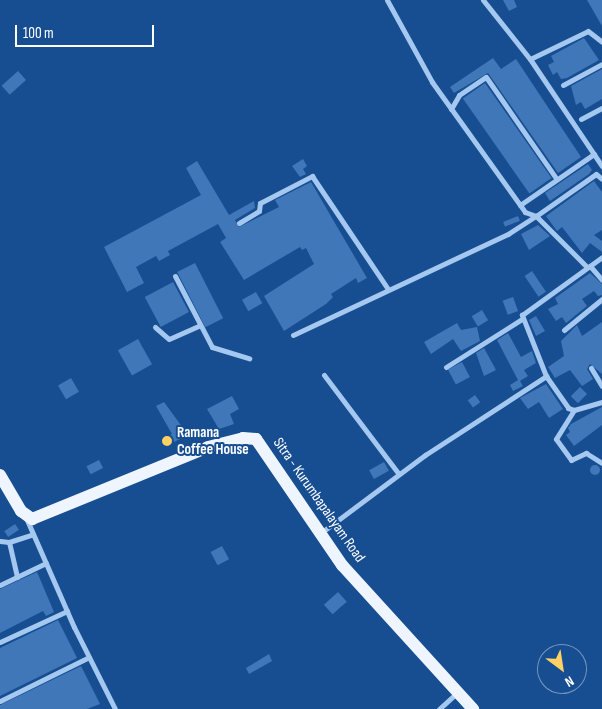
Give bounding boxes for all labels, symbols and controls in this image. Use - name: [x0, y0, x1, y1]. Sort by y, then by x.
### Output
- scale bar: [18, 15, 156, 47]
- text: 100 m: [23, 24, 54, 43]
- place label: Ramana Coffee House: [177, 423, 249, 458]
- street label: Sitra - Kurumbapalayam Road: [269, 434, 369, 566]
- marker: Ramana Coffee House: [161, 435, 173, 447]
- north arrow: [537, 644, 587, 694]
- text: N: [562, 672, 577, 691]

